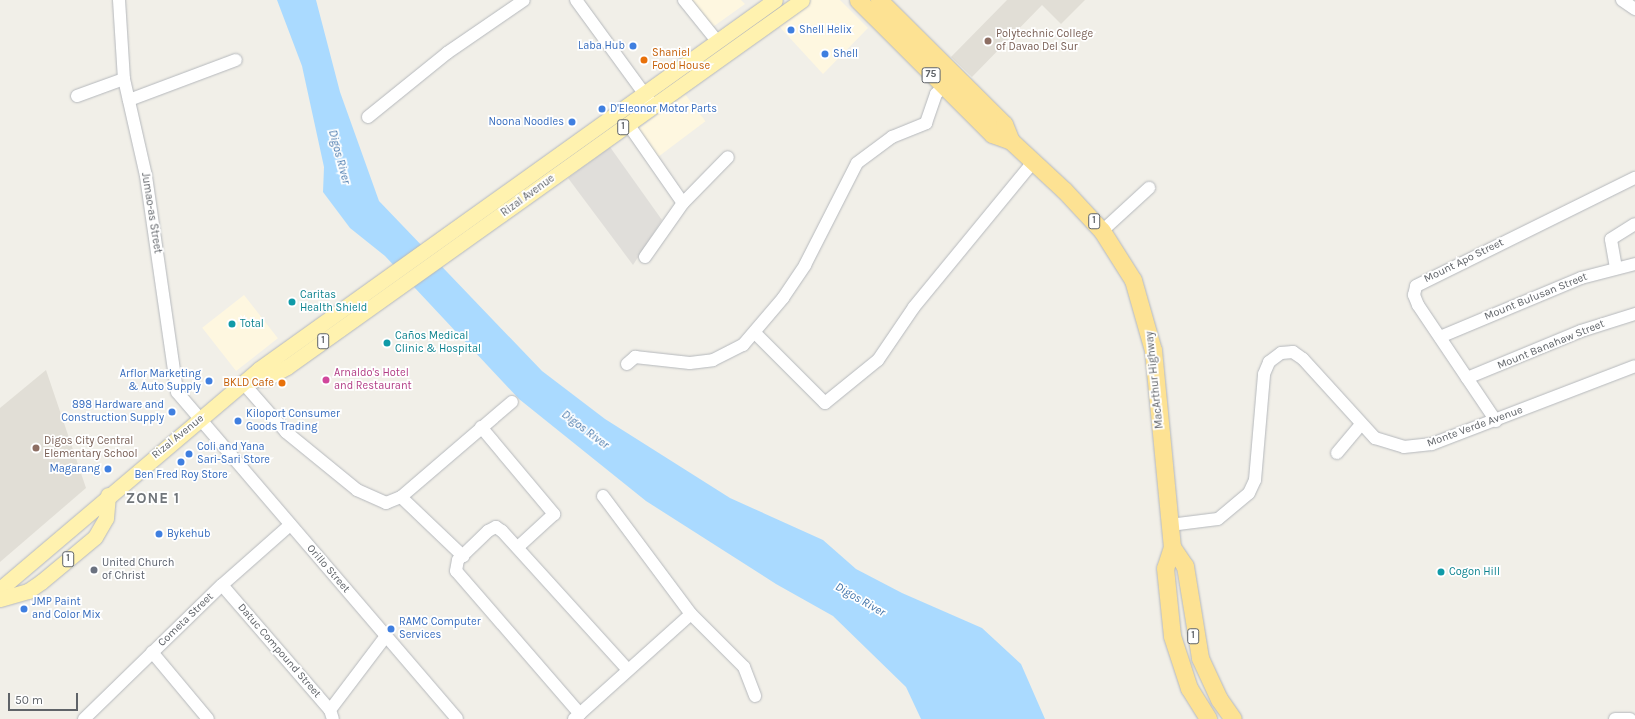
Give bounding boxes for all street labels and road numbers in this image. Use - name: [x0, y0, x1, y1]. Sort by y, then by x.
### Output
- road number: 75: [921, 67, 941, 83]
- road number: 1: [617, 119, 629, 135]
- street label: Jumao-as Street: [138, 172, 164, 254]
- street label: Rizal Avenue: [499, 172, 557, 220]
- road number: 1: [1088, 213, 1100, 229]
- street label: Mount Apo Street: [1422, 236, 1506, 286]
- street label: Mount Bulusan Street: [1483, 270, 1589, 324]
- street label: Mount Banahaw Street: [1495, 317, 1607, 373]
- street label: MacArthur Highway: [1143, 331, 1167, 429]
- road number: 1: [317, 333, 329, 349]
- street label: Monte Verde Avenue: [1425, 404, 1525, 450]
- street label: Rizal Avenue: [149, 412, 207, 462]
- street label: Orillo Street: [304, 542, 352, 596]
- road number: 1: [62, 551, 74, 567]
- street label: Cometa Street: [156, 590, 216, 650]
- street label: Datuc Compound Street: [234, 601, 324, 701]
- road number: 1: [1187, 628, 1199, 644]

